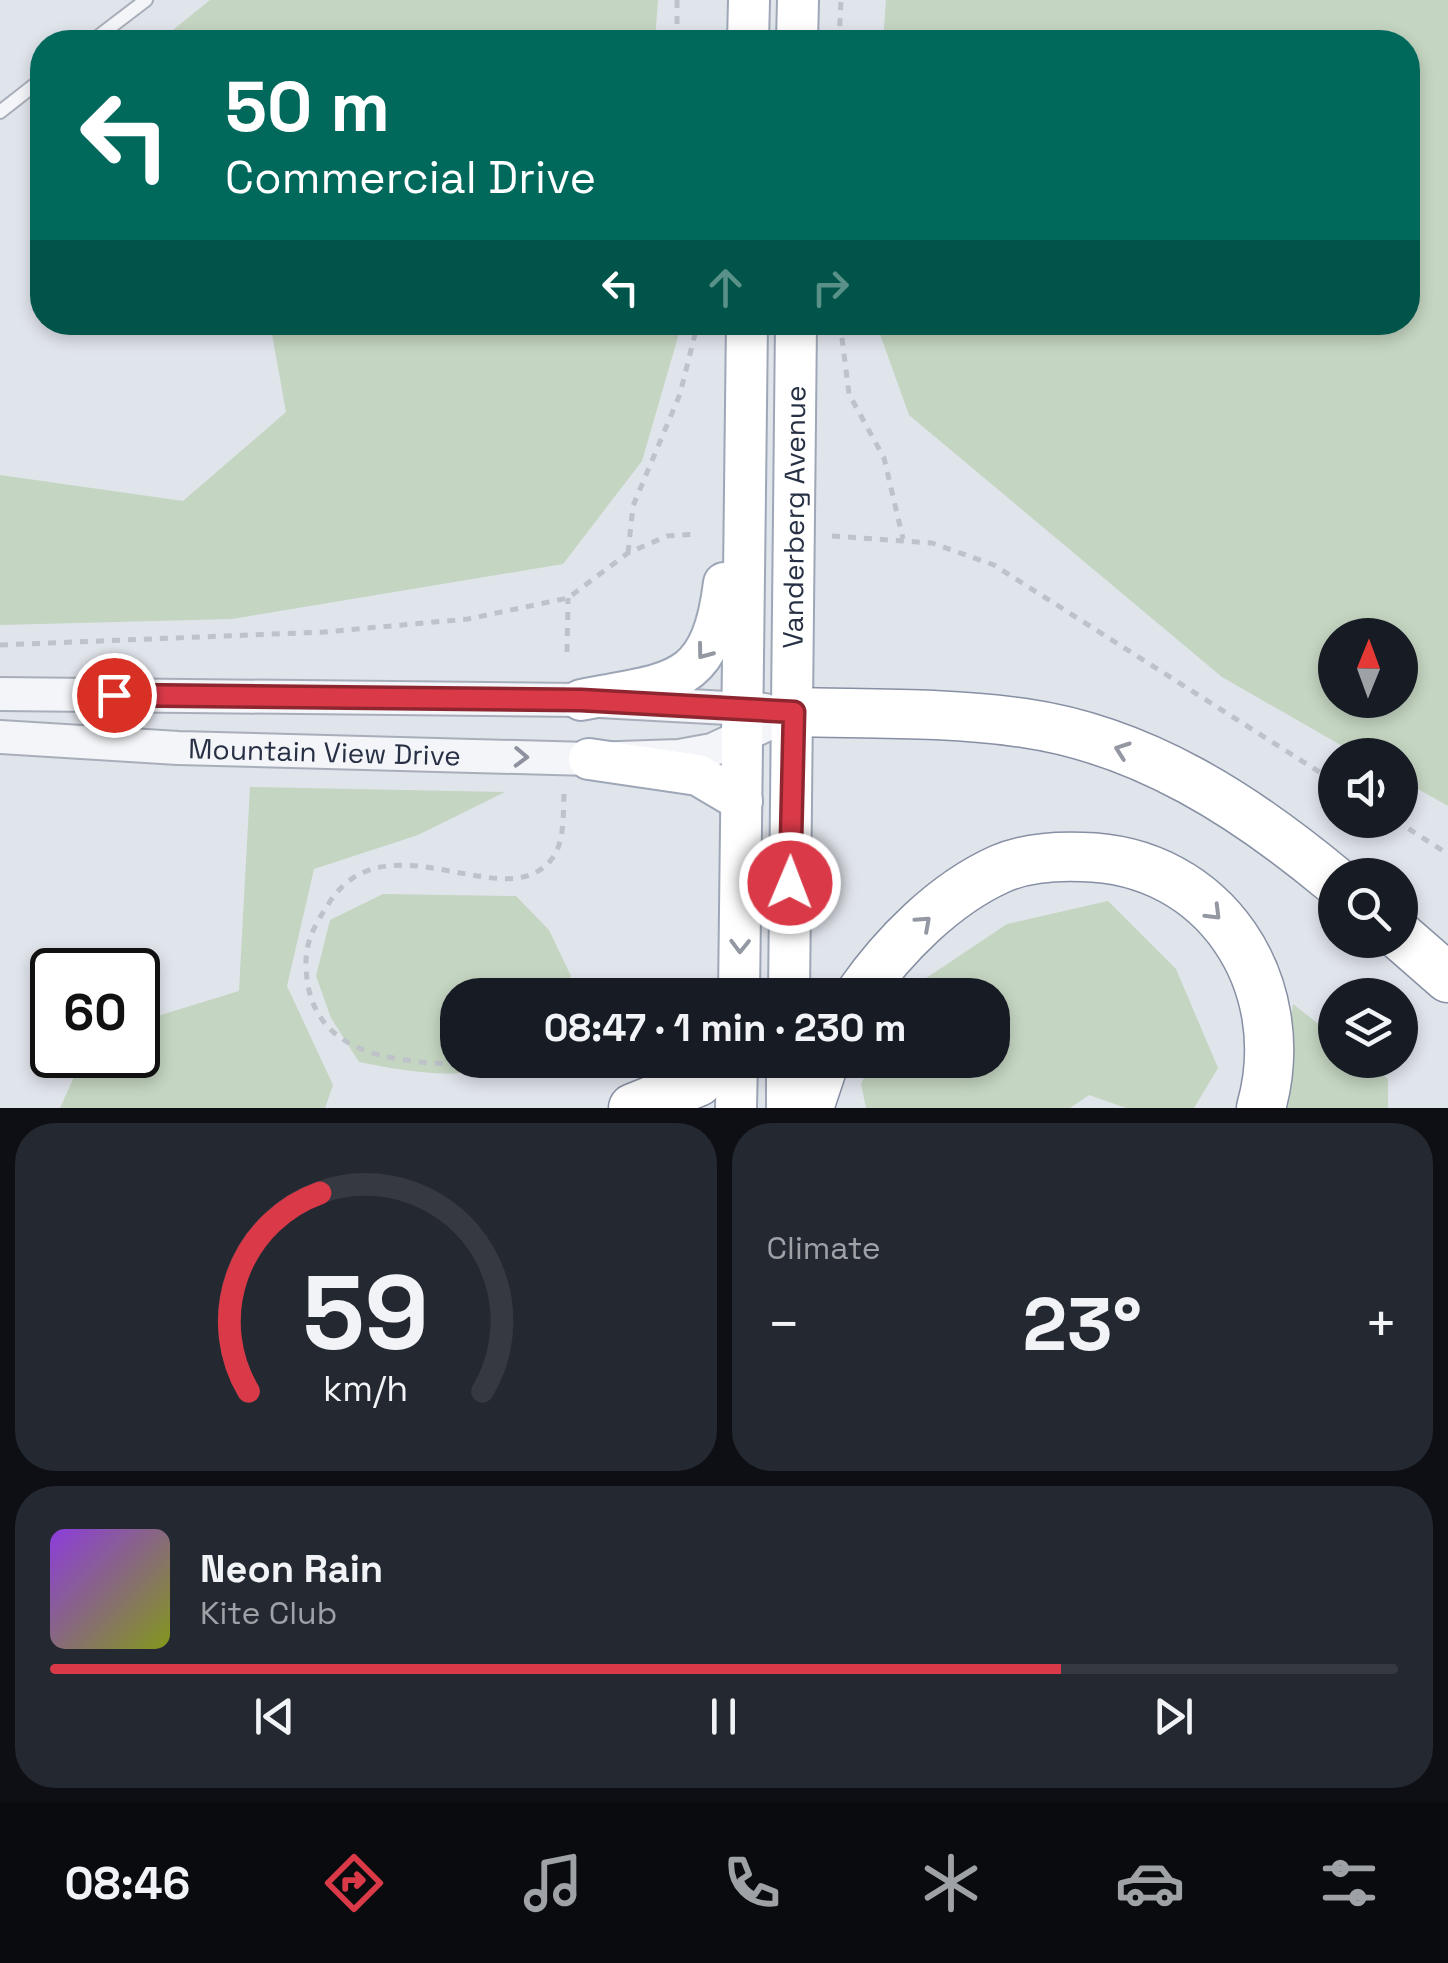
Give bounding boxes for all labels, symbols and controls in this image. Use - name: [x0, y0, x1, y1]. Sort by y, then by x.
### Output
- text: 50 m: [225, 62, 390, 151]
- icon: left: [60, 70, 190, 200]
- text: Commercial Drive: [225, 149, 596, 206]
- icon: left: [593, 260, 648, 315]
- icon: ahead: [698, 260, 753, 315]
- icon: right: [803, 260, 858, 315]
- street label: Vanderberg Avenue: [775, 385, 813, 649]
- north arrow: [1318, 618, 1418, 718]
- map controls: [1318, 618, 1418, 1078]
- one-way arrow: [698, 641, 715, 659]
- pin: [72, 653, 157, 738]
- icon: arrive: [87, 668, 142, 723]
- street label: Mountain View Drive: [188, 730, 461, 774]
- button: sound: [1318, 738, 1418, 838]
- one-way arrow: [1115, 741, 1132, 762]
- one-way arrow: [513, 747, 529, 768]
- position arrow: [738, 831, 842, 935]
- button: search: [1318, 858, 1418, 958]
- one-way arrow: [1202, 902, 1220, 920]
- one-way arrow: [912, 917, 930, 935]
- one-way arrow: [729, 940, 751, 955]
- speed limit sign: 60: [30, 948, 160, 1078]
- button: layers: [1318, 978, 1418, 1078]
- text: 08:47 · 1 min · 230 m: [544, 1004, 906, 1052]
- text: Climate: [767, 1228, 881, 1268]
- text: 59: [302, 1247, 429, 1379]
- text: 23°: [1022, 1276, 1142, 1372]
- text: −: [767, 1289, 801, 1359]
- text: +: [1364, 1289, 1398, 1359]
- text: km/h: [323, 1366, 408, 1411]
- text: Neon Rain: [200, 1545, 383, 1593]
- text: Kite Club: [200, 1593, 337, 1633]
- icon: previous: [247, 1689, 302, 1744]
- icon: pause: [696, 1689, 751, 1744]
- icon: next: [1146, 1689, 1201, 1744]
- icon: directions: [319, 1848, 389, 1918]
- icon: music: [518, 1848, 588, 1918]
- icon: phone: [717, 1848, 787, 1918]
- icon: climate: [916, 1848, 986, 1918]
- icon: car: [1115, 1848, 1185, 1918]
- icon: filters: [1314, 1848, 1384, 1918]
- text: 08:46: [64, 1855, 190, 1912]

